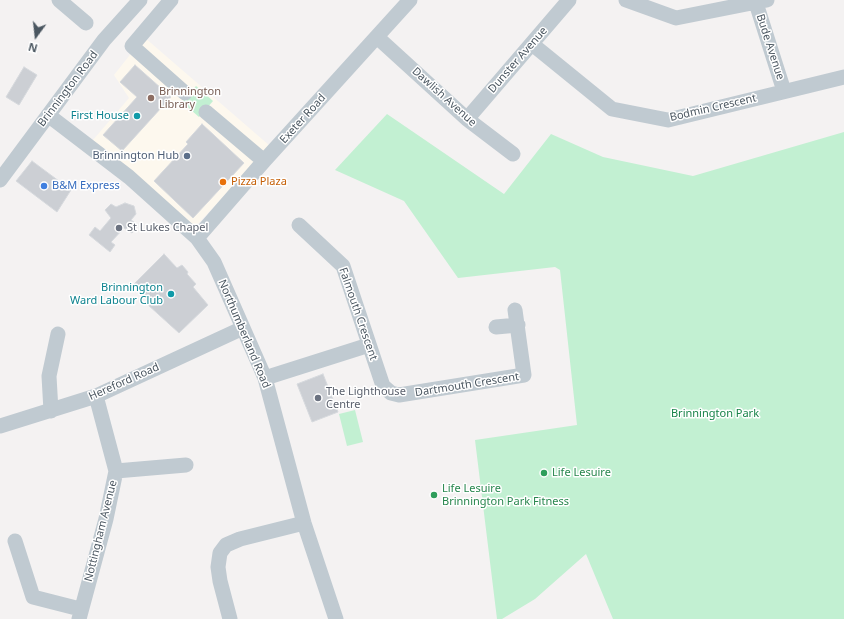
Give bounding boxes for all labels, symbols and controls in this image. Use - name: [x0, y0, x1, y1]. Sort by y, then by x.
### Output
- street label: Bude Avenue: [753, 12, 787, 82]
- north arrow: [16, 16, 56, 56]
- street label: Dunster Avenue: [486, 24, 550, 96]
- text: N: [27, 40, 39, 56]
- street label: Brinnington Road: [35, 49, 101, 129]
- street label: Dawlish Avenue: [409, 65, 479, 129]
- place label: Brinnington Library: [159, 85, 221, 111]
- street label: Exeter Road: [277, 92, 329, 146]
- street label: Bodmin Crescent: [668, 92, 758, 124]
- marker: Brinnington Library: [146, 93, 156, 103]
- place label: First House: [71, 109, 129, 123]
- marker: First House: [132, 111, 142, 121]
- place label: Brinnington Hub: [92, 149, 179, 163]
- marker: Brinnington Hub: [182, 151, 192, 161]
- place label: Pizza Plaza: [231, 175, 287, 189]
- marker: Pizza Plaza: [218, 177, 228, 187]
- place label: B&M Express: [52, 179, 120, 193]
- marker: B&M Express: [39, 181, 49, 191]
- place label: St Lukes Chapel: [127, 221, 208, 235]
- marker: St Lukes Chapel: [114, 223, 124, 233]
- street label: Falmouth Crescent: [336, 266, 380, 362]
- street label: Northumberland Road: [215, 278, 273, 390]
- place label: Brinnington Ward Labour Club: [70, 281, 163, 307]
- marker: Brinnington Ward Labour Club: [166, 289, 176, 299]
- street label: Hereford Road: [87, 361, 161, 403]
- street label: Dartmouth Crescent: [414, 370, 520, 400]
- place label: The Lighthouse Centre: [326, 385, 406, 411]
- marker: The Lighthouse Centre: [313, 393, 323, 403]
- park label: Brinnington Park: [671, 407, 759, 421]
- place label: Life Lesuire: [552, 466, 611, 480]
- marker: Life Lesuire: [539, 468, 549, 478]
- street label: Nottingham Avenue: [82, 479, 120, 583]
- place label: Life Lesuire Brinnington Park Fitness: [442, 482, 569, 508]
- marker: Life Lesuire Brinnington Park Fitness: [429, 490, 439, 500]

